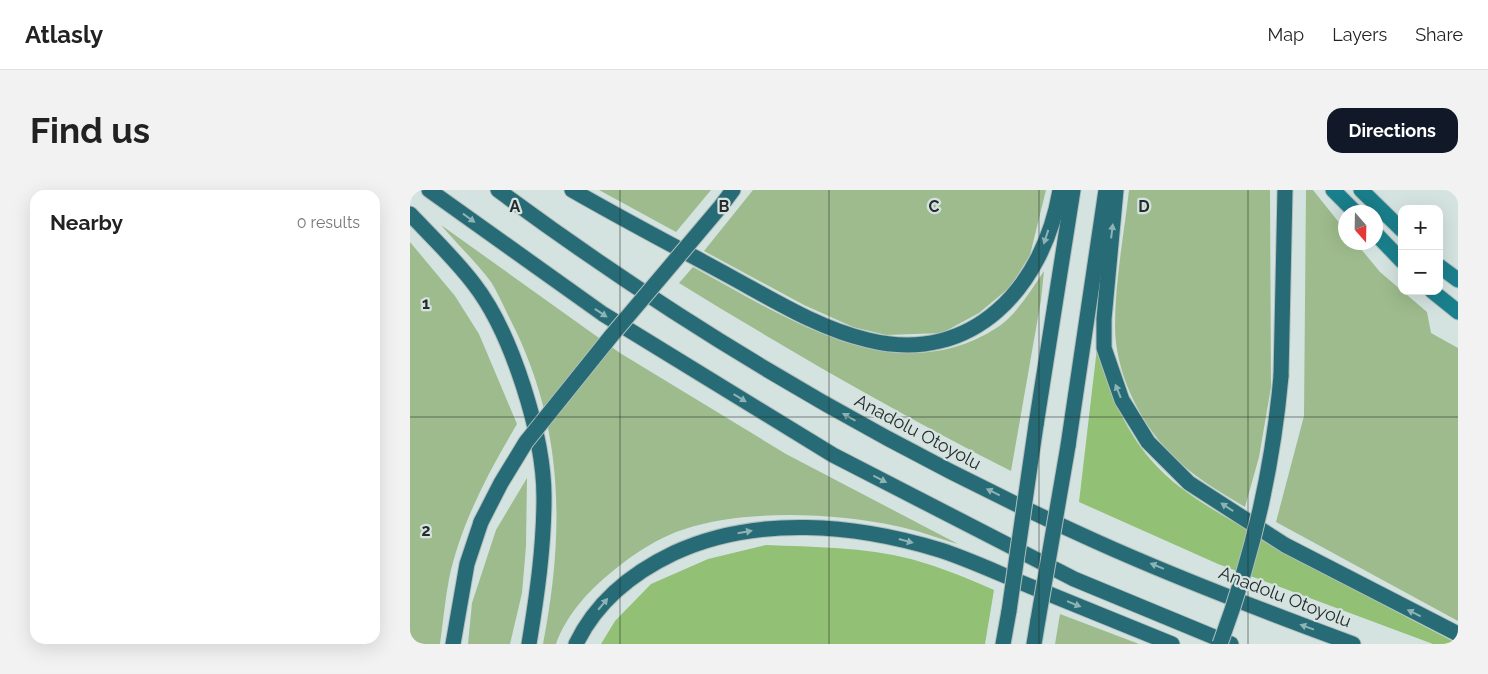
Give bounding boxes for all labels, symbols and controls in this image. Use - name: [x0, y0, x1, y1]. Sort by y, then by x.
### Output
- text: Atlasly: [25, 20, 103, 49]
- text: Map: [1268, 24, 1304, 45]
- text: Layers: [1332, 24, 1387, 45]
- text: Share: [1415, 24, 1463, 45]
- button: Directions: [1327, 108, 1458, 153]
- text: Find us: [30, 110, 150, 151]
- text: A: [510, 197, 521, 216]
- text: B: [719, 197, 730, 216]
- text: C: [929, 197, 940, 216]
- text: D: [1138, 197, 1150, 216]
- north arrow: [1338, 205, 1383, 250]
- map controls: [1398, 205, 1443, 295]
- button: +: [1398, 205, 1443, 250]
- text: Nearby: [50, 210, 123, 235]
- text: 0 results: [297, 213, 360, 232]
- one-way arrow: [462, 213, 475, 224]
- one-way arrow: [1108, 223, 1116, 239]
- one-way arrow: [1042, 229, 1049, 244]
- button: −: [1398, 250, 1443, 295]
- text: 1: [422, 294, 430, 313]
- one-way arrow: [594, 308, 608, 318]
- one-way arrow: [1114, 384, 1122, 398]
- street label: Anadolu Otoyolu: [851, 389, 985, 474]
- one-way arrow: [733, 393, 746, 403]
- one-way arrow: [842, 412, 856, 421]
- one-way arrow: [873, 475, 887, 483]
- one-way arrow: [986, 488, 1000, 496]
- one-way arrow: [1220, 503, 1233, 512]
- text: 2: [421, 521, 431, 540]
- one-way arrow: [737, 527, 753, 535]
- one-way arrow: [899, 537, 914, 545]
- one-way arrow: [1150, 562, 1164, 570]
- street label: Anadolu Otoyolu: [1216, 562, 1354, 631]
- one-way arrow: [597, 598, 608, 610]
- one-way arrow: [1067, 601, 1081, 609]
- one-way arrow: [1407, 608, 1421, 616]
- one-way arrow: [1300, 623, 1315, 630]

